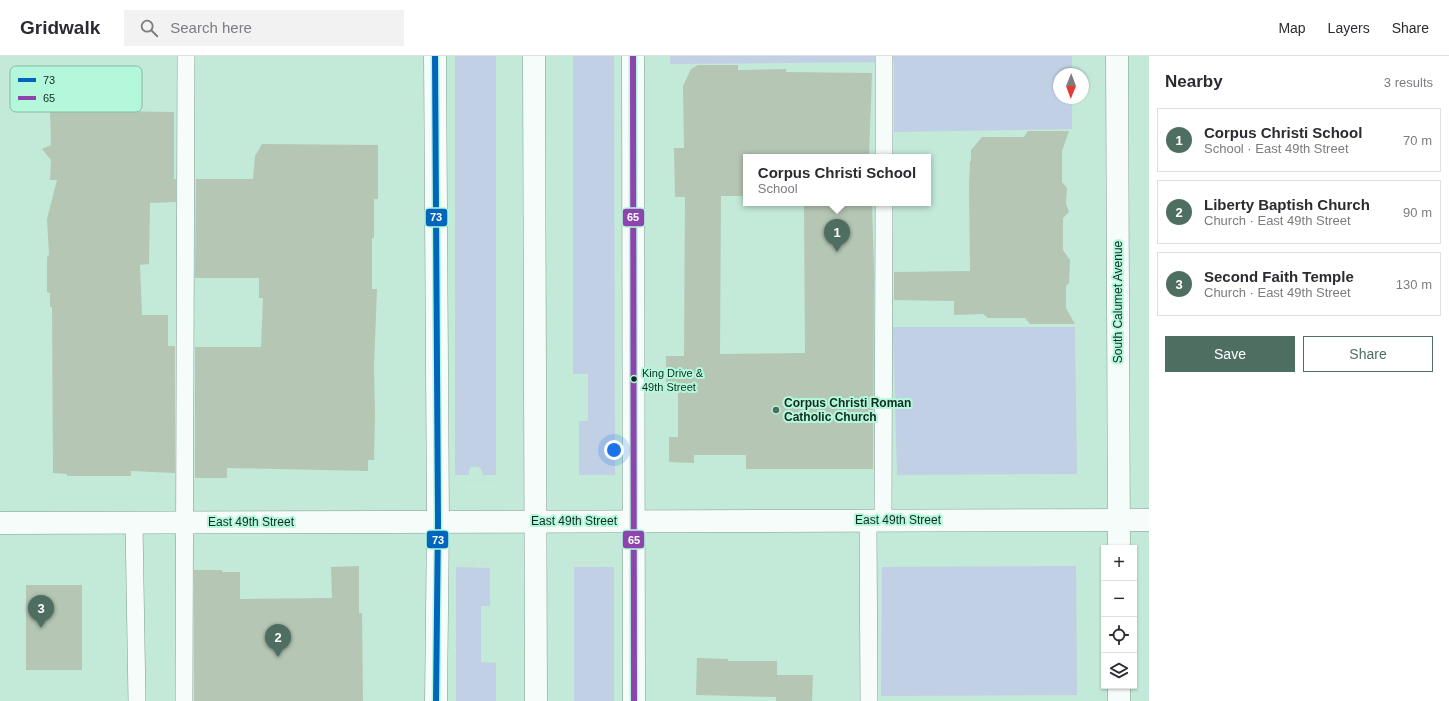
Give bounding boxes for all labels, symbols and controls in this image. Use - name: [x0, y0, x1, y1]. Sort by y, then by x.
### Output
- search box: [124, 10, 404, 46]
- text: Gridwalk: [20, 17, 100, 38]
- icon: search: [138, 17, 160, 39]
- text: Search here: [170, 19, 252, 36]
- text: Map: [1278, 20, 1306, 36]
- text: Layers: [1328, 20, 1370, 36]
- text: Share: [1392, 20, 1429, 36]
- legend: [10, 66, 142, 112]
- north arrow: [1053, 68, 1089, 104]
- text: Nearby: [1165, 72, 1223, 91]
- text: 73: [43, 74, 55, 86]
- text: 3 results: [1384, 75, 1433, 90]
- text: 65: [43, 92, 55, 104]
- text: Corpus Christi School: [1204, 124, 1362, 141]
- text: 1: [1175, 133, 1183, 148]
- text: 70 m: [1403, 133, 1432, 148]
- text: School · East 49th Street: [1204, 141, 1349, 156]
- popup: [743, 154, 931, 206]
- text: Corpus Christi School: [758, 164, 916, 181]
- text: School: [758, 181, 798, 196]
- text: Liberty Baptish Church: [1204, 196, 1370, 213]
- text: 2: [1175, 205, 1183, 220]
- text: 90 m: [1403, 205, 1432, 220]
- line badge: 73: [425, 208, 448, 227]
- line badge: 65: [622, 208, 645, 227]
- text: 73: [430, 211, 442, 223]
- text: 65: [627, 211, 639, 223]
- text: Church · East 49th Street: [1204, 213, 1351, 228]
- pin: 1: [824, 219, 850, 252]
- street label: South Calumet Avenue: [1111, 240, 1125, 363]
- text: Second Faith Temple: [1204, 268, 1354, 285]
- text: 3: [1175, 277, 1183, 292]
- text: 130 m: [1396, 277, 1432, 292]
- text: Church · East 49th Street: [1204, 285, 1351, 300]
- button: Save: [1165, 336, 1295, 372]
- button: Share: [1303, 336, 1433, 372]
- place label: King Drive & 49th Street: [642, 367, 704, 393]
- marker: King Drive & 49th Street: [629, 374, 639, 384]
- place label: Corpus Christi Roman Catholic Church: [784, 396, 911, 424]
- marker: Corpus Christi Roman Catholic Church: [771, 405, 781, 415]
- your location: [604, 440, 624, 460]
- street label: East 49th Street: [855, 513, 942, 527]
- street label: East 49th Street: [531, 514, 618, 528]
- street label: East 49th Street: [208, 515, 295, 529]
- line badge: 73: [426, 530, 449, 549]
- line badge: 65: [622, 530, 645, 549]
- text: 73: [432, 534, 444, 546]
- text: 65: [628, 534, 640, 546]
- map controls: [1101, 545, 1137, 689]
- button: +: [1101, 545, 1137, 581]
- button: −: [1101, 581, 1137, 617]
- pin: 3: [28, 595, 54, 628]
- button: locate: [1101, 617, 1137, 653]
- pin: 2: [265, 624, 291, 657]
- button: layers: [1101, 653, 1137, 689]

